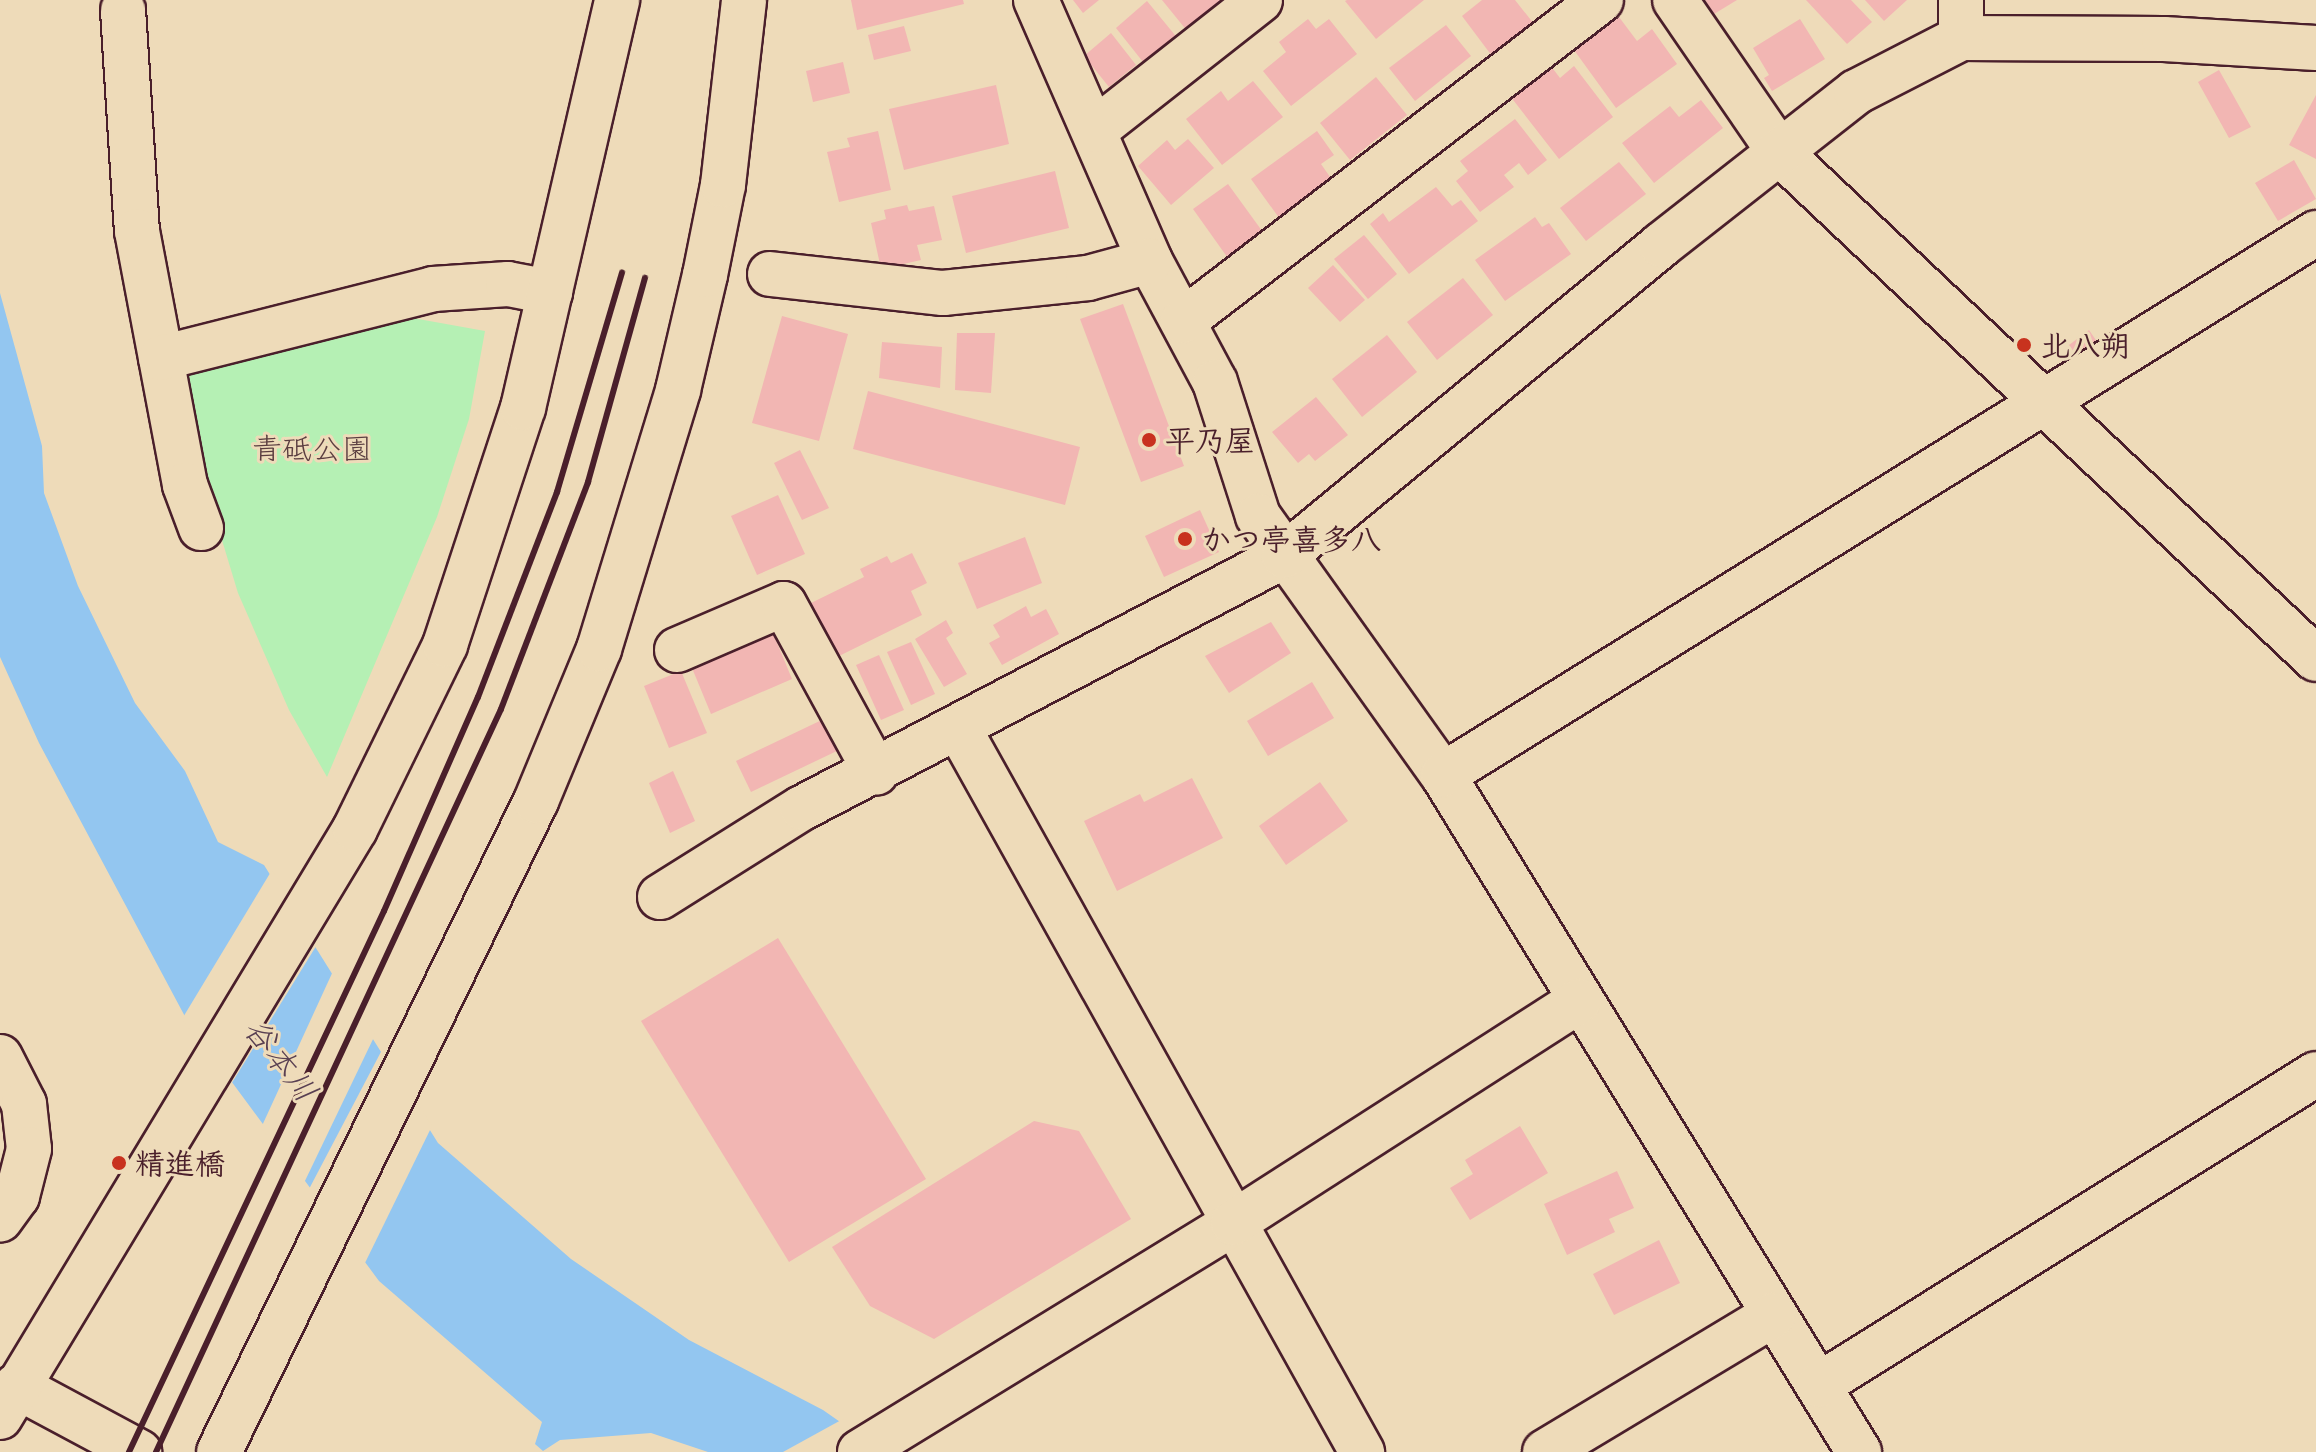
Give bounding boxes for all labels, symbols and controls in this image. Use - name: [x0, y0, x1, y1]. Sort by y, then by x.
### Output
- place label: 北八朔: [2040, 327, 2130, 363]
- marker: 北八朔: [2015, 336, 2033, 354]
- place label: 平乃屋: [1165, 422, 1255, 458]
- park label: 青砥公園: [252, 430, 372, 466]
- marker: 平乃屋: [1140, 431, 1158, 449]
- place label: かつ亭喜多八: [1201, 521, 1381, 557]
- marker: かつ亭喜多八: [1176, 530, 1194, 548]
- water label: 谷本川: [236, 1010, 326, 1110]
- place label: 精進橋: [135, 1145, 225, 1181]
- marker: 精進橋: [110, 1154, 128, 1172]

